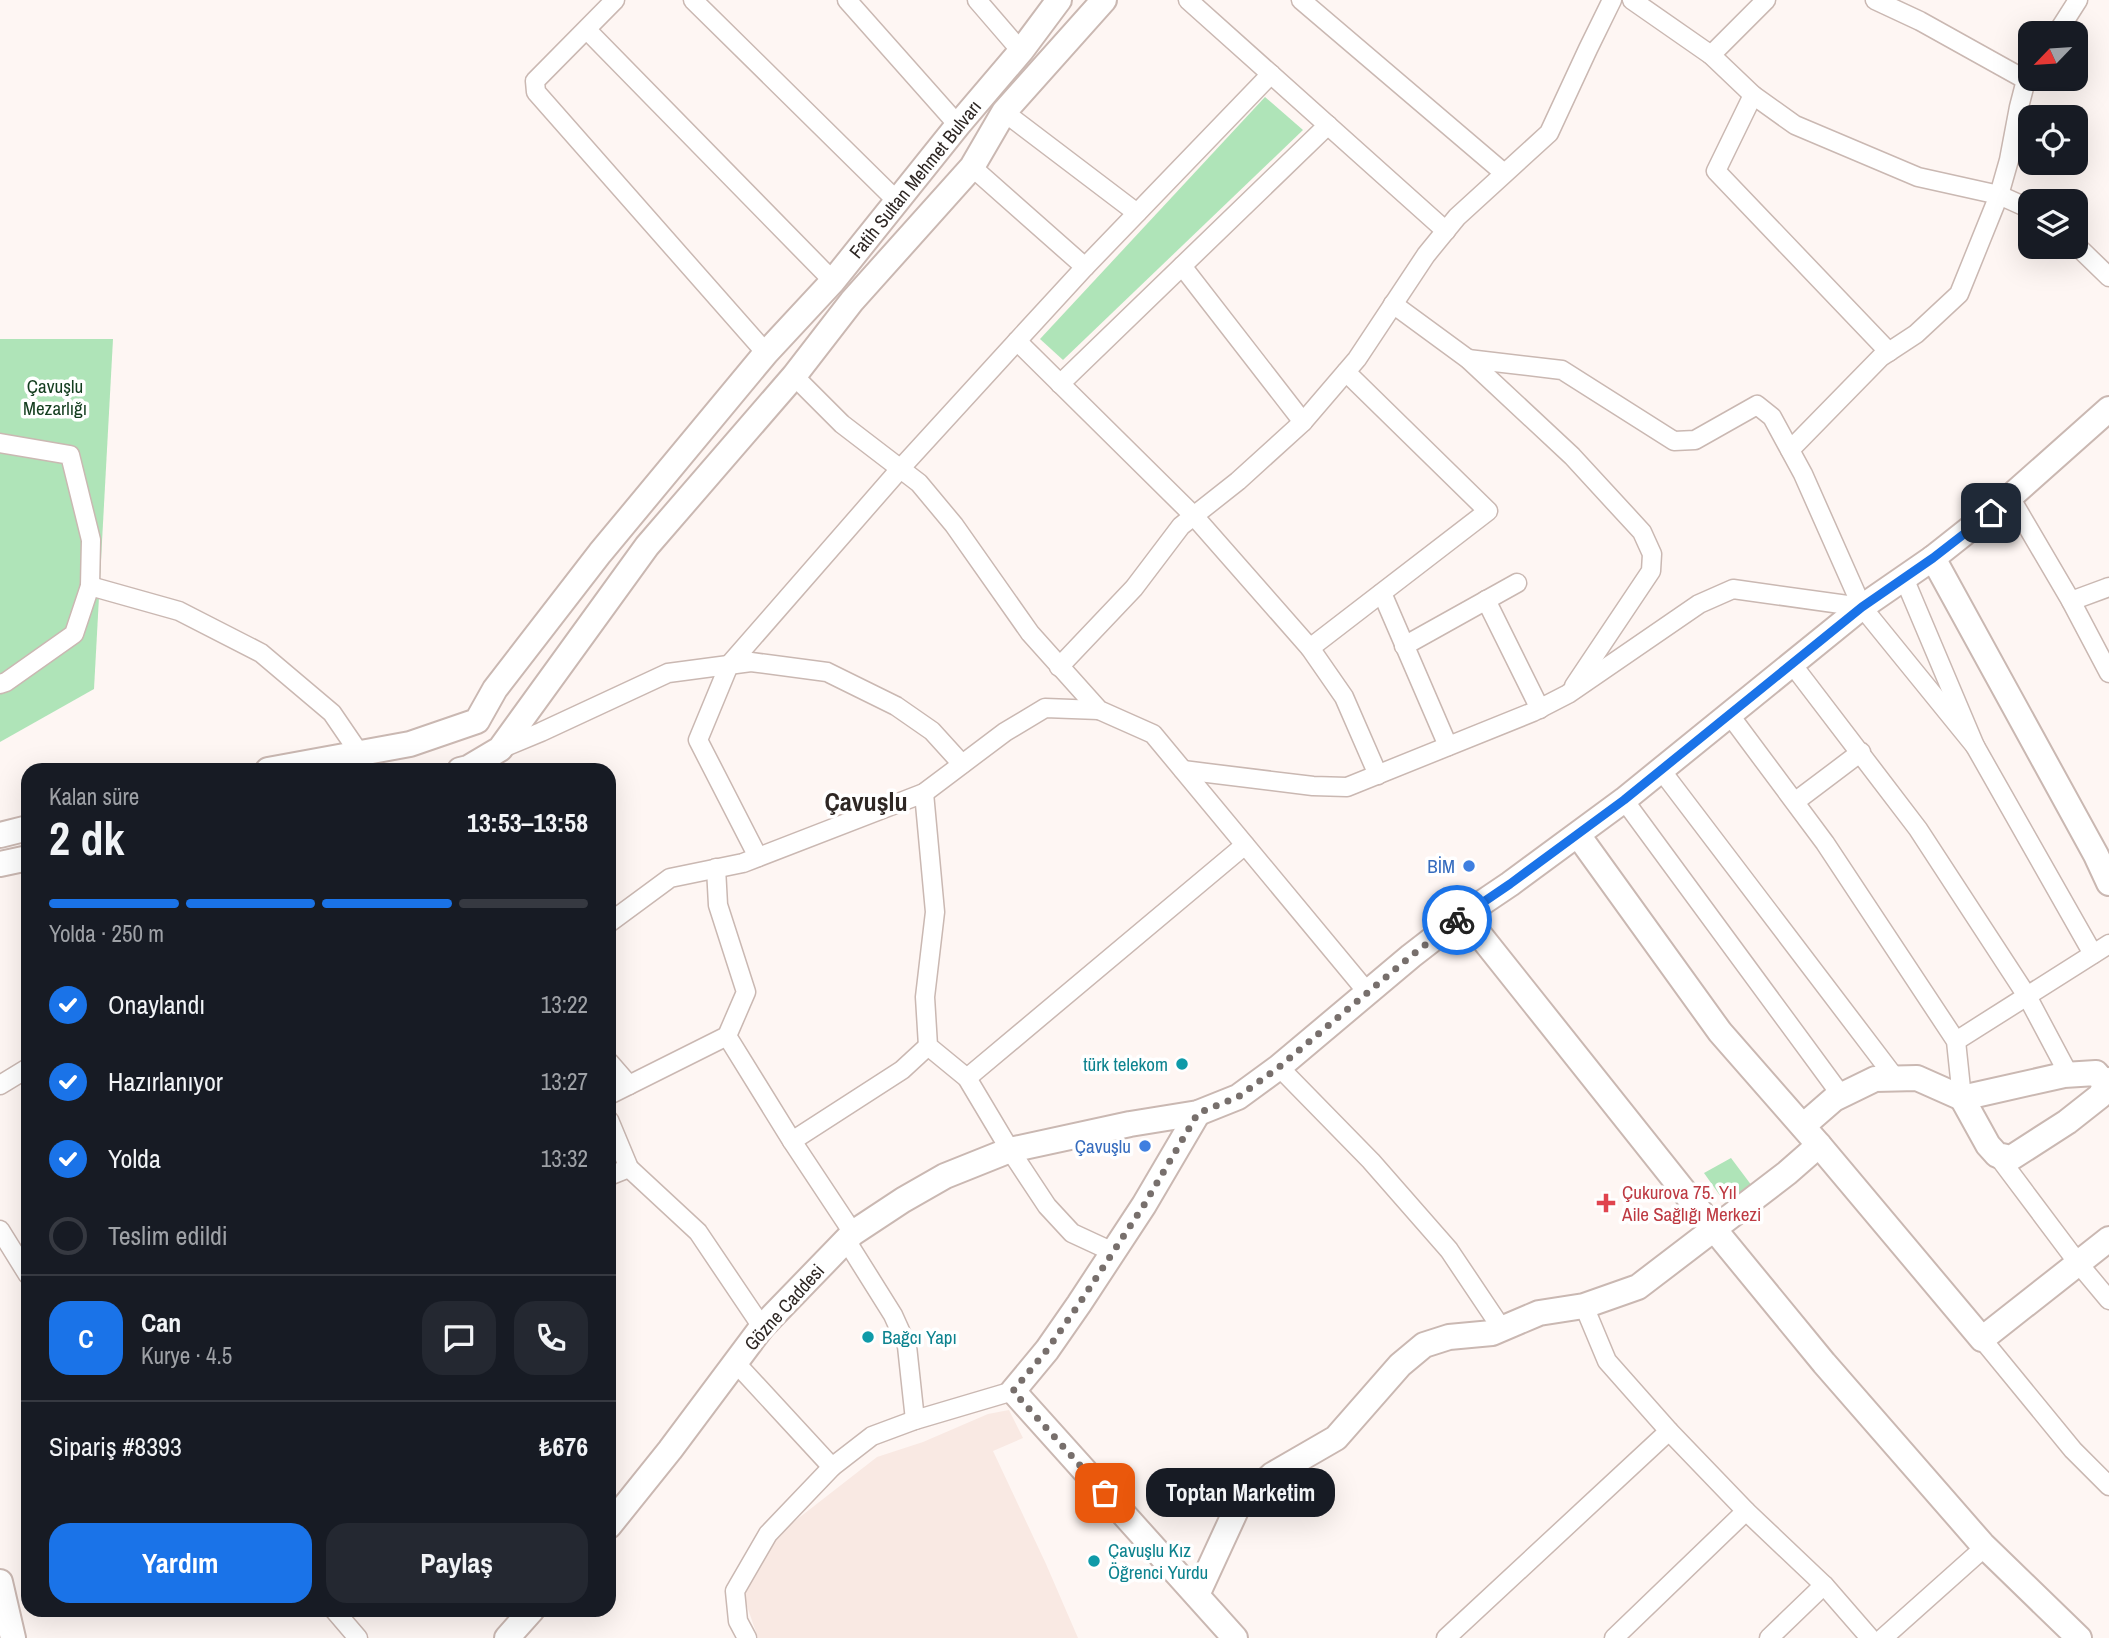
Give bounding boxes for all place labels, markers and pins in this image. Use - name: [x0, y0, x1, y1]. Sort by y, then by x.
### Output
- pin: [1961, 483, 2021, 543]
- place label: BİM: [1427, 853, 1455, 879]
- marker: BİM: [1461, 858, 1477, 874]
- place label: türk telekom: [1083, 1051, 1168, 1077]
- marker: türk telekom: [1174, 1056, 1190, 1072]
- place label: Çavuşlu: [1075, 1133, 1131, 1159]
- marker: Çavuşlu: [1137, 1138, 1153, 1154]
- place label: Çukurova 75. Yıl Aile Sağlığı Merkezi: [1621, 1179, 1761, 1227]
- marker: Çukurova 75. Yıl Aile Sağlığı Merkezi: [1596, 1193, 1616, 1213]
- place label: Bağcı Yapı: [882, 1324, 957, 1350]
- marker: Bağcı Yapı: [860, 1329, 876, 1345]
- pin: [1075, 1463, 1135, 1523]
- callout: Toptan Marketim: [1147, 1468, 1336, 1518]
- place label: Çavuşlu Kız Öğrenci Yurdu: [1108, 1537, 1208, 1585]
- marker: Çavuşlu Kız Öğrenci Yurdu: [1086, 1553, 1102, 1569]

